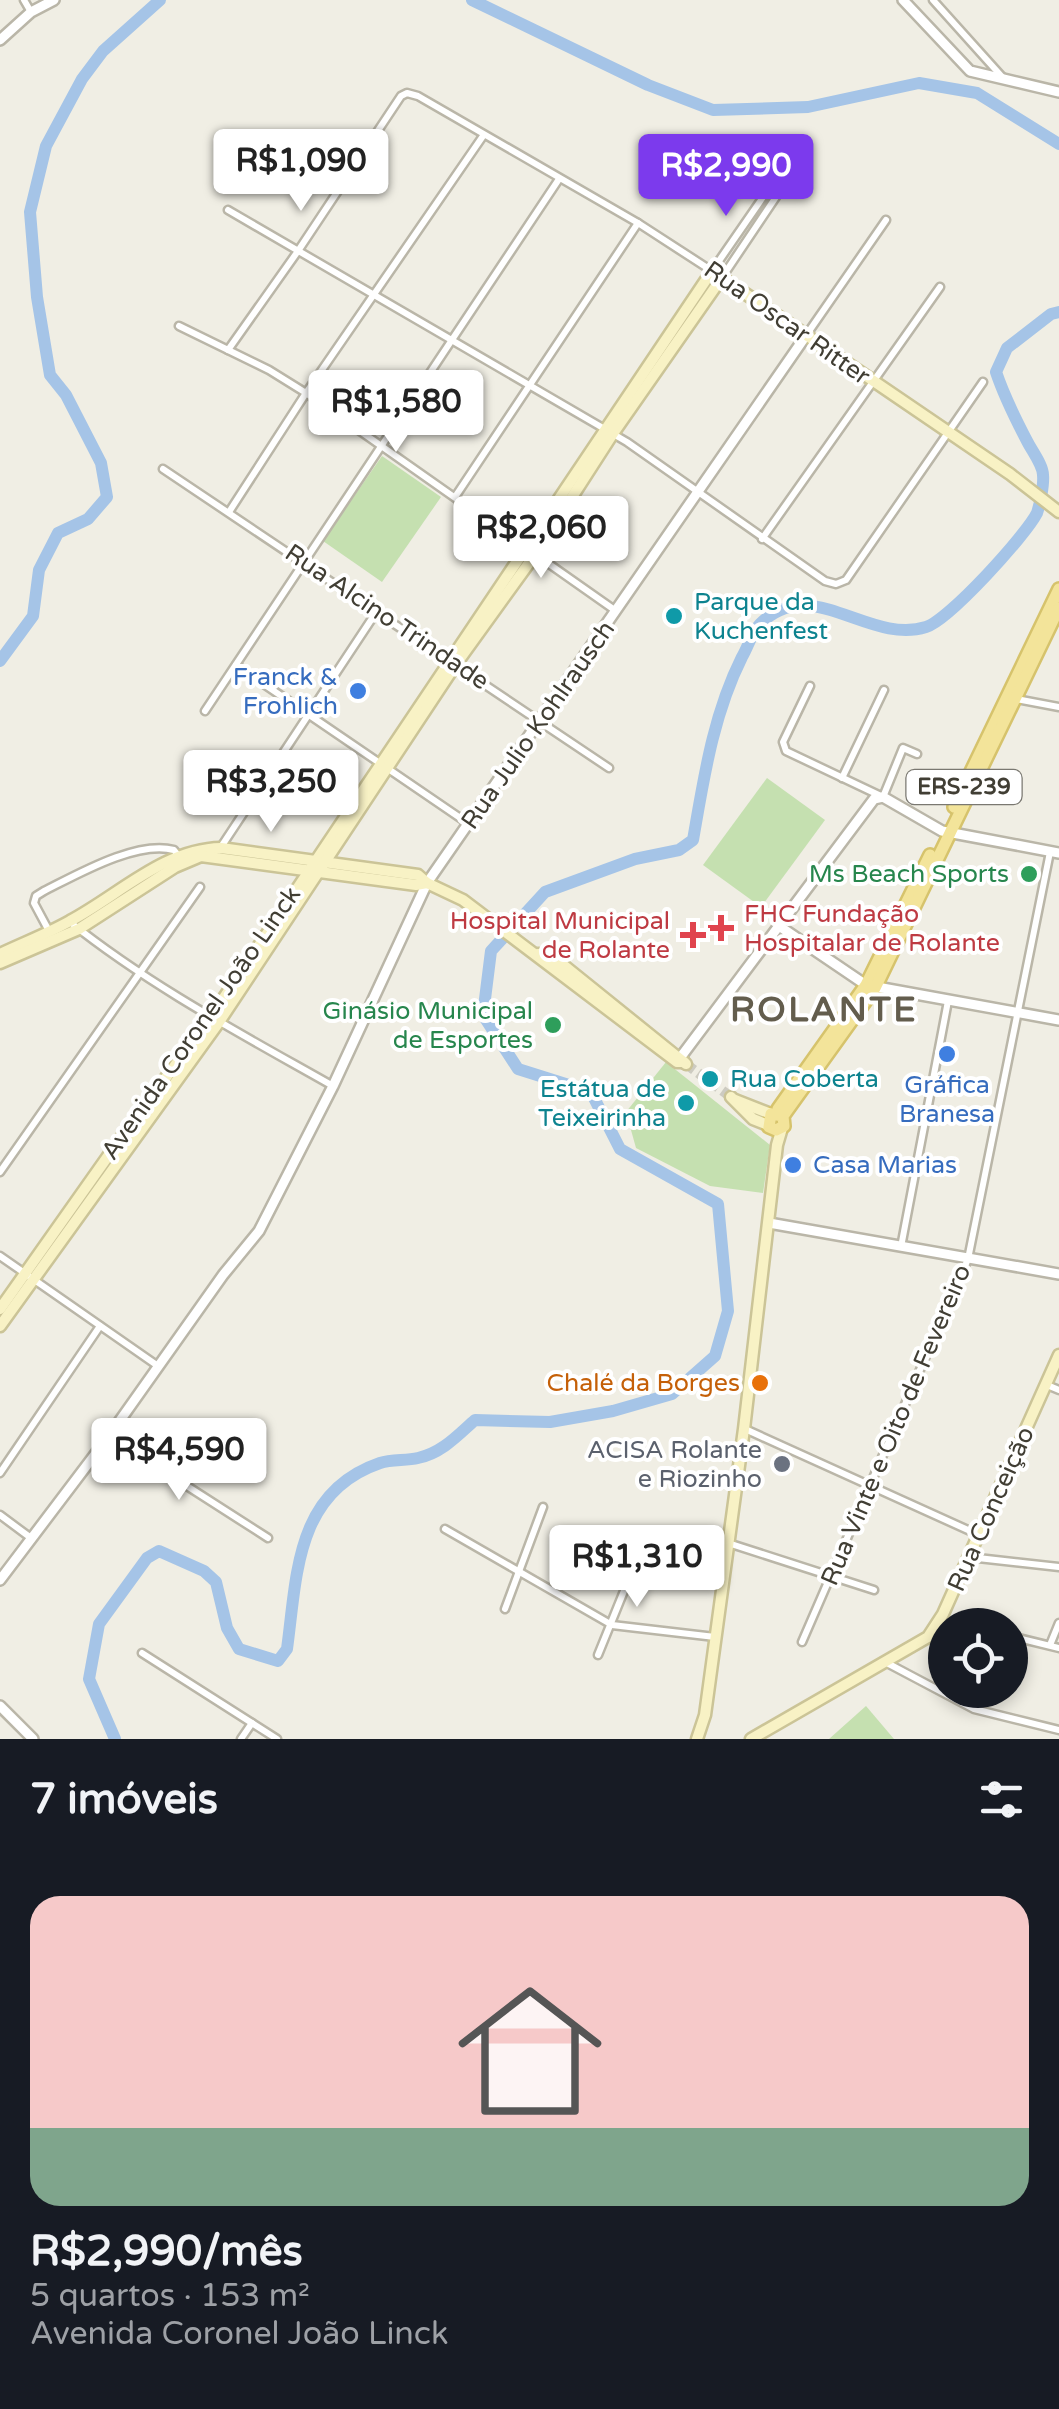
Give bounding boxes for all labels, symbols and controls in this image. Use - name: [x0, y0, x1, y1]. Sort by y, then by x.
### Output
- pin: R$1,090: [209, 129, 393, 214]
- pin: R$2,990: [634, 134, 818, 219]
- text: R$1,090: [235, 142, 367, 180]
- text: R$2,990: [660, 147, 792, 185]
- street label: Rua Oscar Ritter: [698, 255, 876, 392]
- pin: R$1,580: [304, 370, 488, 455]
- text: R$1,580: [330, 383, 462, 421]
- pin: R$2,060: [449, 496, 633, 581]
- text: R$2,060: [475, 509, 607, 547]
- street label: Rua Alcino Trindade: [279, 538, 495, 696]
- place label: Parque da Kuchenfest: [694, 587, 828, 646]
- marker: Parque da Kuchenfest: [663, 605, 685, 627]
- street label: Rua Julio Kohlrausch: [455, 615, 621, 835]
- place label: Franck & Frohlich: [233, 662, 338, 721]
- marker: Franck & Frohlich: [347, 680, 369, 702]
- pin: R$3,250: [179, 750, 363, 835]
- text: R$3,250: [205, 763, 337, 801]
- road number: ERS-239: [906, 770, 1022, 804]
- place label: Ms Beach Sports: [809, 859, 1009, 889]
- marker: Ms Beach Sports: [1018, 863, 1040, 885]
- street label: Avenida Coronel João Linck: [95, 881, 307, 1165]
- place label: FHC Fundação Hospitalar de Rolante: [744, 899, 1000, 958]
- place label: Hospital Municipal de Rolante: [450, 906, 670, 965]
- marker: FHC Fundação Hospitalar de Rolante: [708, 915, 734, 941]
- marker: Hospital Municipal de Rolante: [680, 922, 706, 948]
- district label: ROLANTE: [730, 989, 918, 1031]
- place label: Ginásio Municipal de Esportes: [323, 996, 533, 1055]
- marker: Ginásio Municipal de Esportes: [542, 1014, 564, 1036]
- marker: Gráfica Branesa: [936, 1043, 958, 1065]
- place label: Rua Coberta: [730, 1064, 879, 1094]
- marker: Rua Coberta: [699, 1068, 721, 1090]
- place label: Gráfica Branesa: [899, 1070, 995, 1129]
- place label: Estátua de Teixeirinha: [538, 1074, 666, 1133]
- marker: Estátua de Teixeirinha: [675, 1092, 697, 1114]
- place label: Casa Marias: [813, 1150, 957, 1180]
- marker: Casa Marias: [782, 1154, 804, 1176]
- street label: Rua Vinte e Oito de Fevereiro: [815, 1260, 977, 1590]
- place label: Chalé da Borges: [547, 1368, 740, 1398]
- marker: Chalé da Borges: [749, 1372, 771, 1394]
- pin: R$4,590: [87, 1418, 271, 1503]
- street label: Rua Conceição: [941, 1422, 1041, 1596]
- text: R$4,590: [113, 1431, 245, 1469]
- place label: ACISA Rolante e Riozinho: [587, 1435, 762, 1494]
- marker: ACISA Rolante e Riozinho: [771, 1453, 793, 1475]
- pin: R$1,310: [545, 1525, 729, 1610]
- text: R$1,310: [571, 1538, 703, 1576]
- map controls: [928, 1608, 1028, 1708]
- button: locate: [928, 1608, 1028, 1708]
- icon: filters: [974, 1772, 1029, 1827]
- text: 7 imóveis: [30, 1774, 218, 1825]
- icon: home: [440, 1961, 620, 2141]
- text: R$2,990/mês: [30, 2226, 303, 2277]
- text: 5 quartos · 153 m²: [30, 2277, 310, 2315]
- text: Avenida Coronel João Linck: [30, 2315, 448, 2353]

